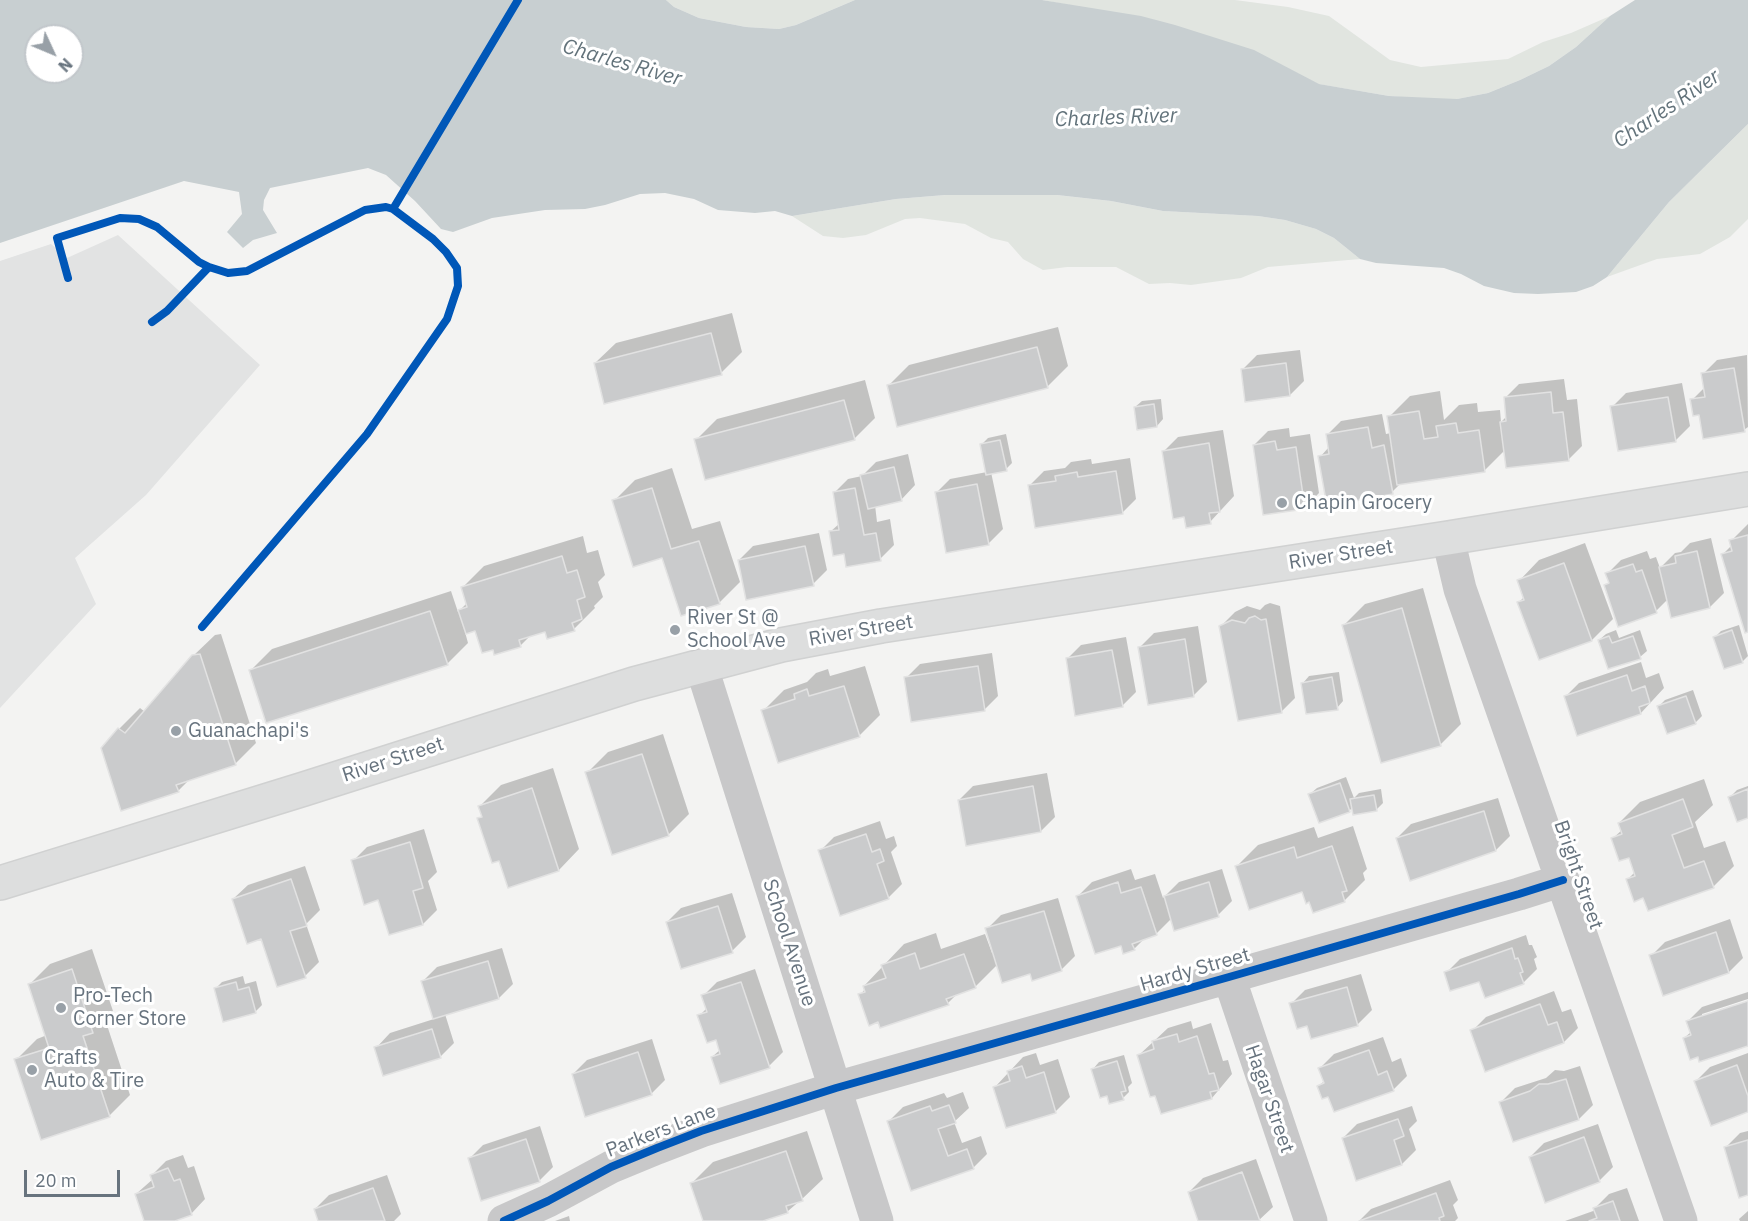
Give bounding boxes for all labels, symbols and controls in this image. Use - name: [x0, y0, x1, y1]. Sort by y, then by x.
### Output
- north arrow: [24, 24, 84, 84]
- water label: Charles River: [560, 34, 684, 92]
- text: N: [54, 54, 77, 76]
- water label: Charles River: [1609, 64, 1725, 154]
- water label: Charles River: [1054, 103, 1178, 133]
- place label: Chapin Grocery: [1294, 491, 1432, 515]
- marker: Chapin Grocery: [1275, 496, 1289, 510]
- street label: River Street: [1287, 535, 1395, 575]
- place label: River St @ School Ave: [687, 606, 786, 653]
- street label: River Street: [807, 610, 915, 652]
- marker: River St @ School Ave: [668, 623, 682, 637]
- place label: Guanachapi's: [188, 719, 309, 743]
- marker: Guanachapi's: [169, 724, 183, 738]
- street label: River Street: [339, 732, 447, 788]
- street label: Bright Street: [1548, 817, 1608, 933]
- street label: School Avenue: [757, 876, 821, 1010]
- street label: Hardy Street: [1137, 943, 1253, 997]
- place label: Pro-Tech Corner Store: [73, 984, 186, 1031]
- marker: Pro-Tech Corner Store: [54, 1001, 68, 1015]
- street label: Hagar Street: [1239, 1042, 1299, 1156]
- place label: Crafts Auto & Tire: [44, 1046, 144, 1093]
- marker: Crafts Auto & Tire: [25, 1063, 39, 1077]
- street label: Parkers Lane: [603, 1099, 719, 1163]
- scale bar: [27, 1158, 123, 1196]
- text: 20 m: [35, 1169, 77, 1192]

